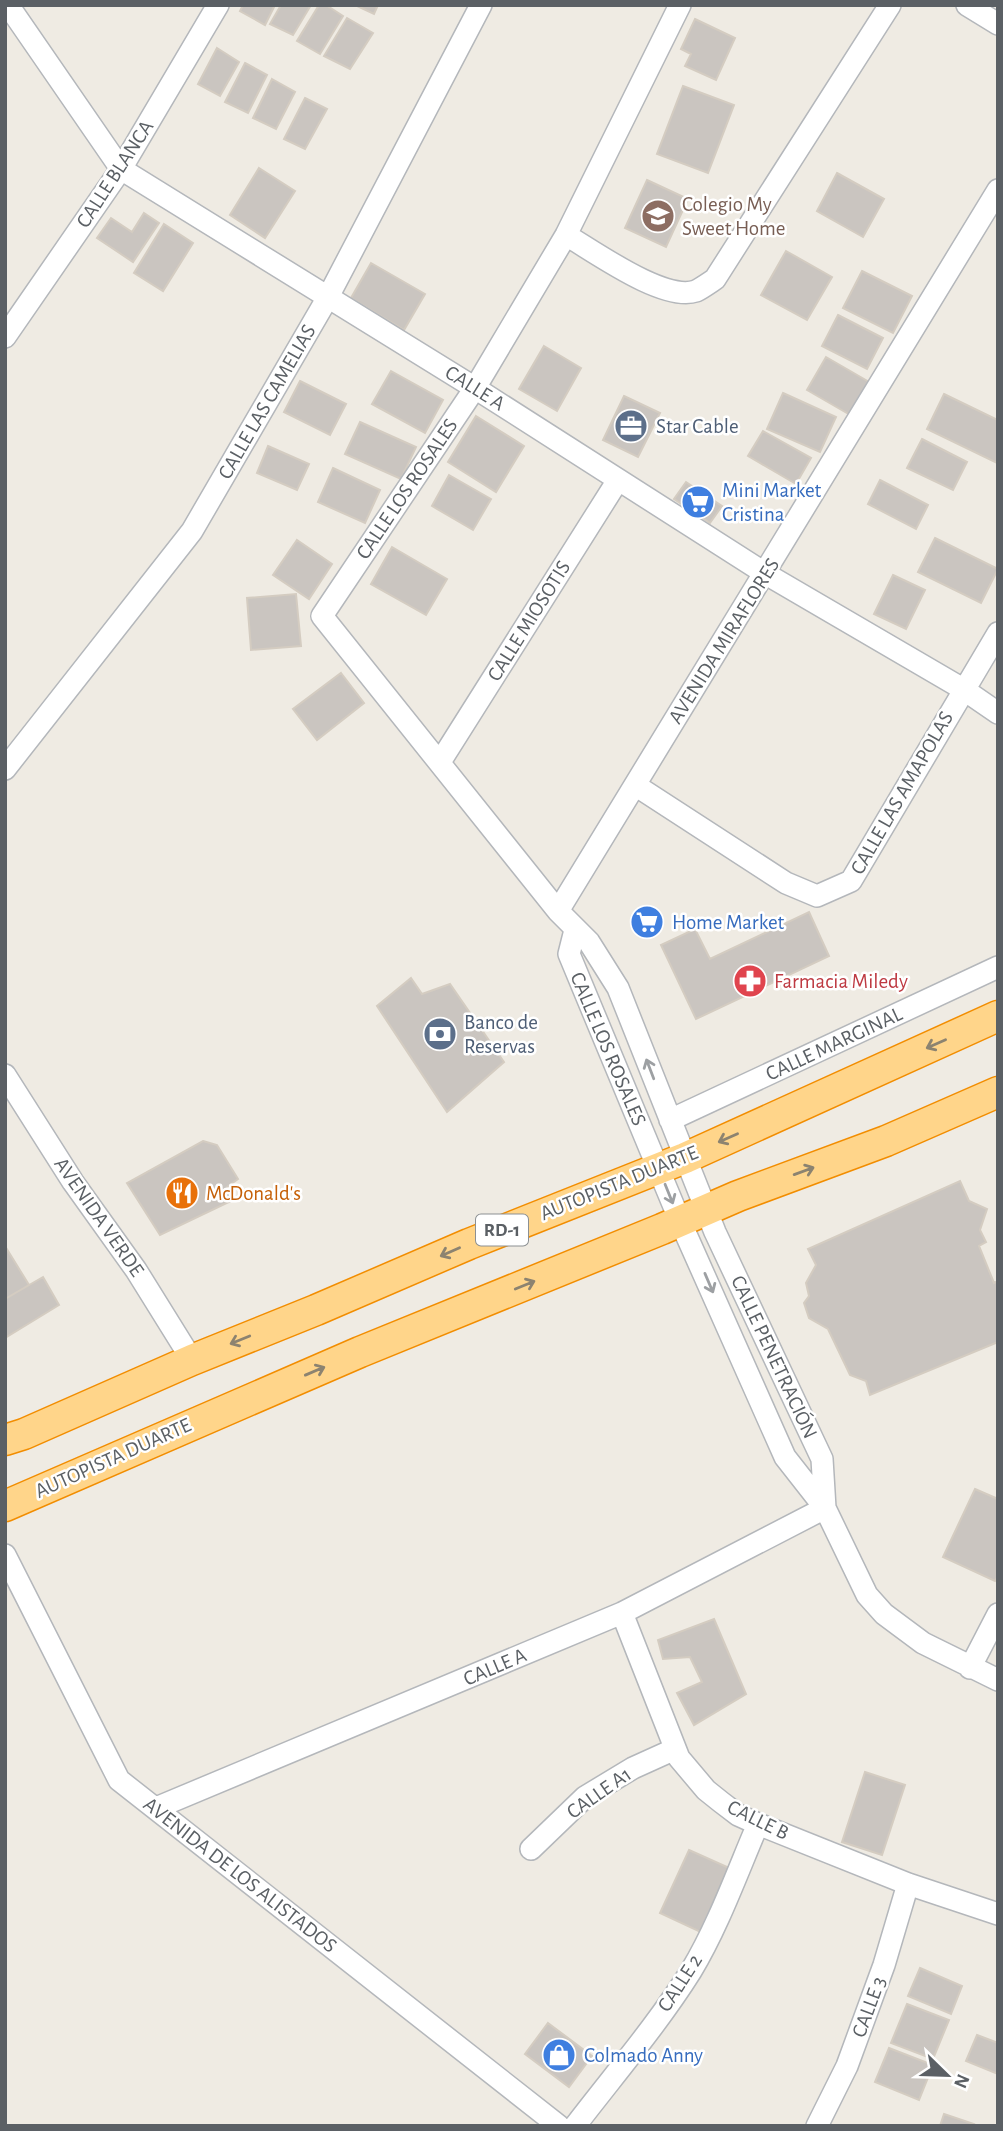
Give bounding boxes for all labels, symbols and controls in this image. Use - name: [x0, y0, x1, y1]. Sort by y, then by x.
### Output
- street label: CALLE BLANCA: [73, 117, 157, 231]
- place label: Colegio My Sweet Home: [682, 194, 785, 239]
- school or university icon: Colegio My Sweet Home: [639, 197, 677, 235]
- street label: CALLE LAS CAMELIAS: [214, 321, 320, 483]
- street label: CALLE A: [441, 362, 509, 414]
- office icon: Star Cable: [612, 407, 650, 445]
- street label: CALLE LOS ROSALES: [352, 415, 462, 563]
- place label: Star Cable: [656, 416, 739, 437]
- place label: Mini Market Cristina: [722, 480, 822, 525]
- supermarket icon: Mini Market Cristina: [679, 483, 717, 521]
- street label: AVENIDA MIRAFLORES: [665, 555, 783, 727]
- street label: CALLE MIOSOTIS: [484, 557, 574, 685]
- street label: CALLE LAS AMAPOLAS: [847, 708, 957, 878]
- supermarket icon: Home Market: [628, 903, 666, 941]
- place label: Home Market: [672, 912, 785, 933]
- pharmacy icon: Farmacia Miledy: [731, 962, 769, 1000]
- street label: CALLE LOS ROSALES: [566, 969, 650, 1129]
- place label: Farmacia Miledy: [774, 971, 908, 992]
- street label: CALLE MARGINAL: [763, 1003, 906, 1085]
- place label: Banco de Reservas: [464, 1012, 538, 1057]
- bank icon: Banco de Reservas: [421, 1015, 459, 1053]
- one-way arrow: [925, 1038, 947, 1051]
- one-way arrow: [642, 1058, 655, 1080]
- one-way arrow: [718, 1132, 739, 1145]
- street label: AUTOPISTA DUARTE: [537, 1142, 701, 1224]
- street label: AVENIDA VERDE: [50, 1154, 148, 1280]
- one-way arrow: [793, 1164, 815, 1176]
- restaurant icon: McDonald's: [163, 1174, 201, 1212]
- one-way arrow: [664, 1182, 677, 1204]
- place label: McDonald's: [206, 1183, 301, 1204]
- road number: RD-1: [476, 1214, 528, 1246]
- one-way arrow: [440, 1246, 461, 1259]
- one-way arrow: [703, 1271, 716, 1293]
- street label: CALLE PENETRACIÓN: [727, 1271, 823, 1442]
- one-way arrow: [514, 1277, 536, 1290]
- one-way arrow: [230, 1335, 252, 1348]
- one-way arrow: [304, 1364, 325, 1377]
- street label: AUTOPISTA DUARTE: [32, 1414, 194, 1502]
- street label: CALLE A: [460, 1644, 530, 1690]
- street label: CALLE A1: [563, 1763, 635, 1823]
- street label: AVENIDA DE LOS ALISTADOS: [140, 1793, 341, 1957]
- street label: CALLE B: [724, 1796, 792, 1844]
- street label: CALLE 2: [654, 1951, 706, 2015]
- street label: CALLE 3: [848, 1974, 890, 2040]
- shop icon: Colmado Anny: [540, 2036, 578, 2074]
- north arrow: [912, 2040, 982, 2110]
- place label: Colmado Anny: [584, 2045, 703, 2066]
- text: N: [950, 2071, 973, 2091]

